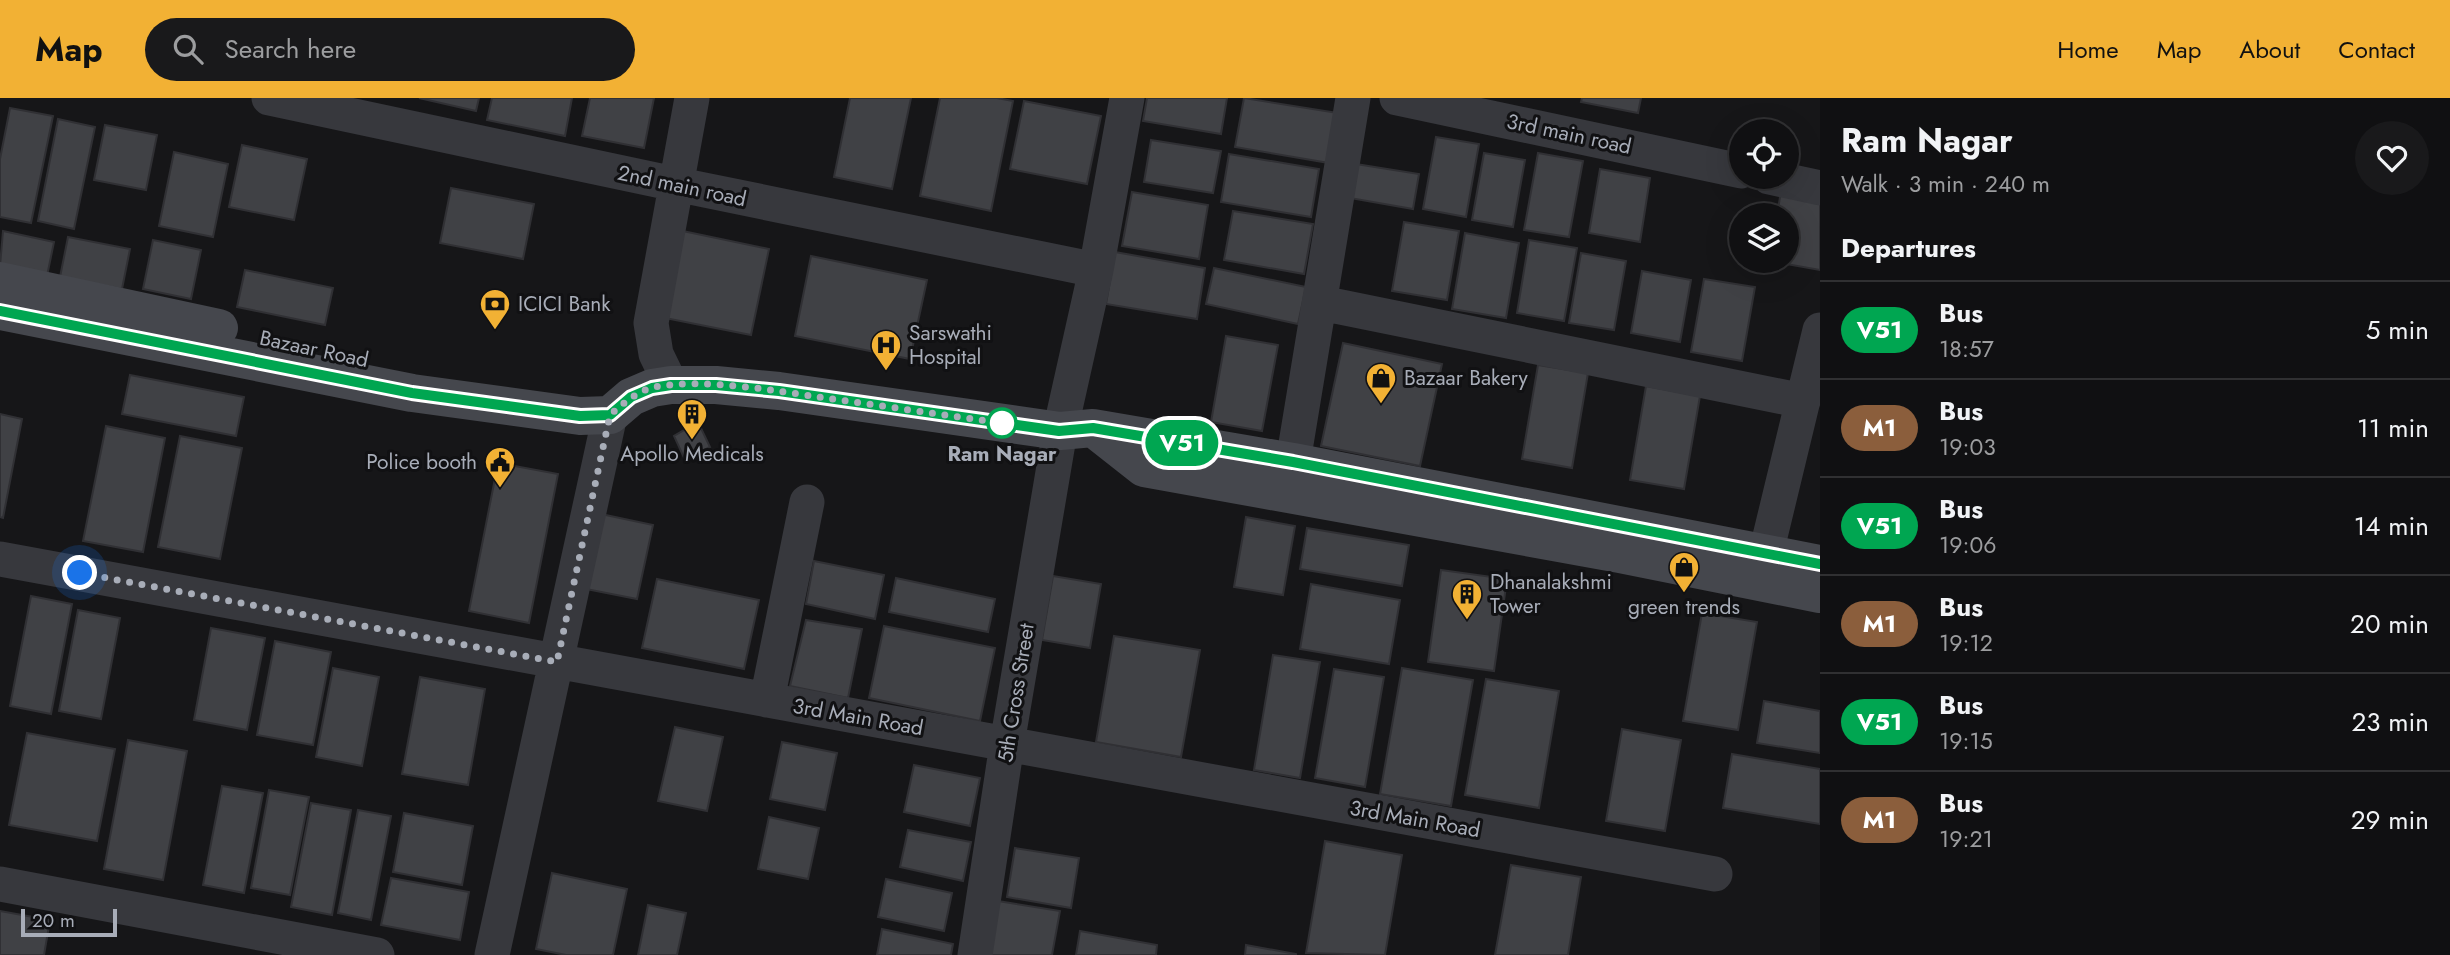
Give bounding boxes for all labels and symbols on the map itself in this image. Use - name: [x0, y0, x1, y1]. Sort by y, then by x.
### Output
- street label: 3rd main road: [1504, 106, 1634, 162]
- street label: 2nd main road: [615, 158, 749, 214]
- bank icon: ICICI Bank: [478, 287, 512, 331]
- place label: ICICI Bank: [518, 289, 611, 319]
- place label: Sarswathi Hospital: [909, 318, 992, 372]
- street label: Bazaar Road: [257, 323, 371, 375]
- hospital icon: Sarswathi Hospital: [869, 328, 903, 372]
- shop icon: Bazaar Bakery: [1364, 361, 1398, 405]
- place label: Bazaar Bakery: [1404, 363, 1529, 393]
- building icon: Apollo Medicals: [675, 397, 709, 441]
- marker: Ram Nagar: [987, 408, 1017, 438]
- line badge: V51: [1142, 420, 1222, 466]
- place label: Apollo Medicals: [620, 439, 764, 469]
- place label: Ram Nagar: [947, 439, 1057, 469]
- public building icon: Police booth: [483, 445, 517, 489]
- place label: Police booth: [366, 447, 477, 477]
- shop icon: green trends: [1667, 550, 1701, 594]
- your location: [62, 555, 97, 590]
- place label: Dhanalakshmi Tower: [1490, 567, 1612, 621]
- building icon: Dhanalakshmi Tower: [1450, 577, 1484, 621]
- place label: green trends: [1628, 592, 1740, 622]
- street label: 5th Cross Street: [990, 621, 1042, 765]
- street label: 3rd Main Road: [790, 691, 926, 743]
- street label: 3rd Main Road: [1347, 793, 1483, 845]
- scale bar: [21, 906, 117, 938]

